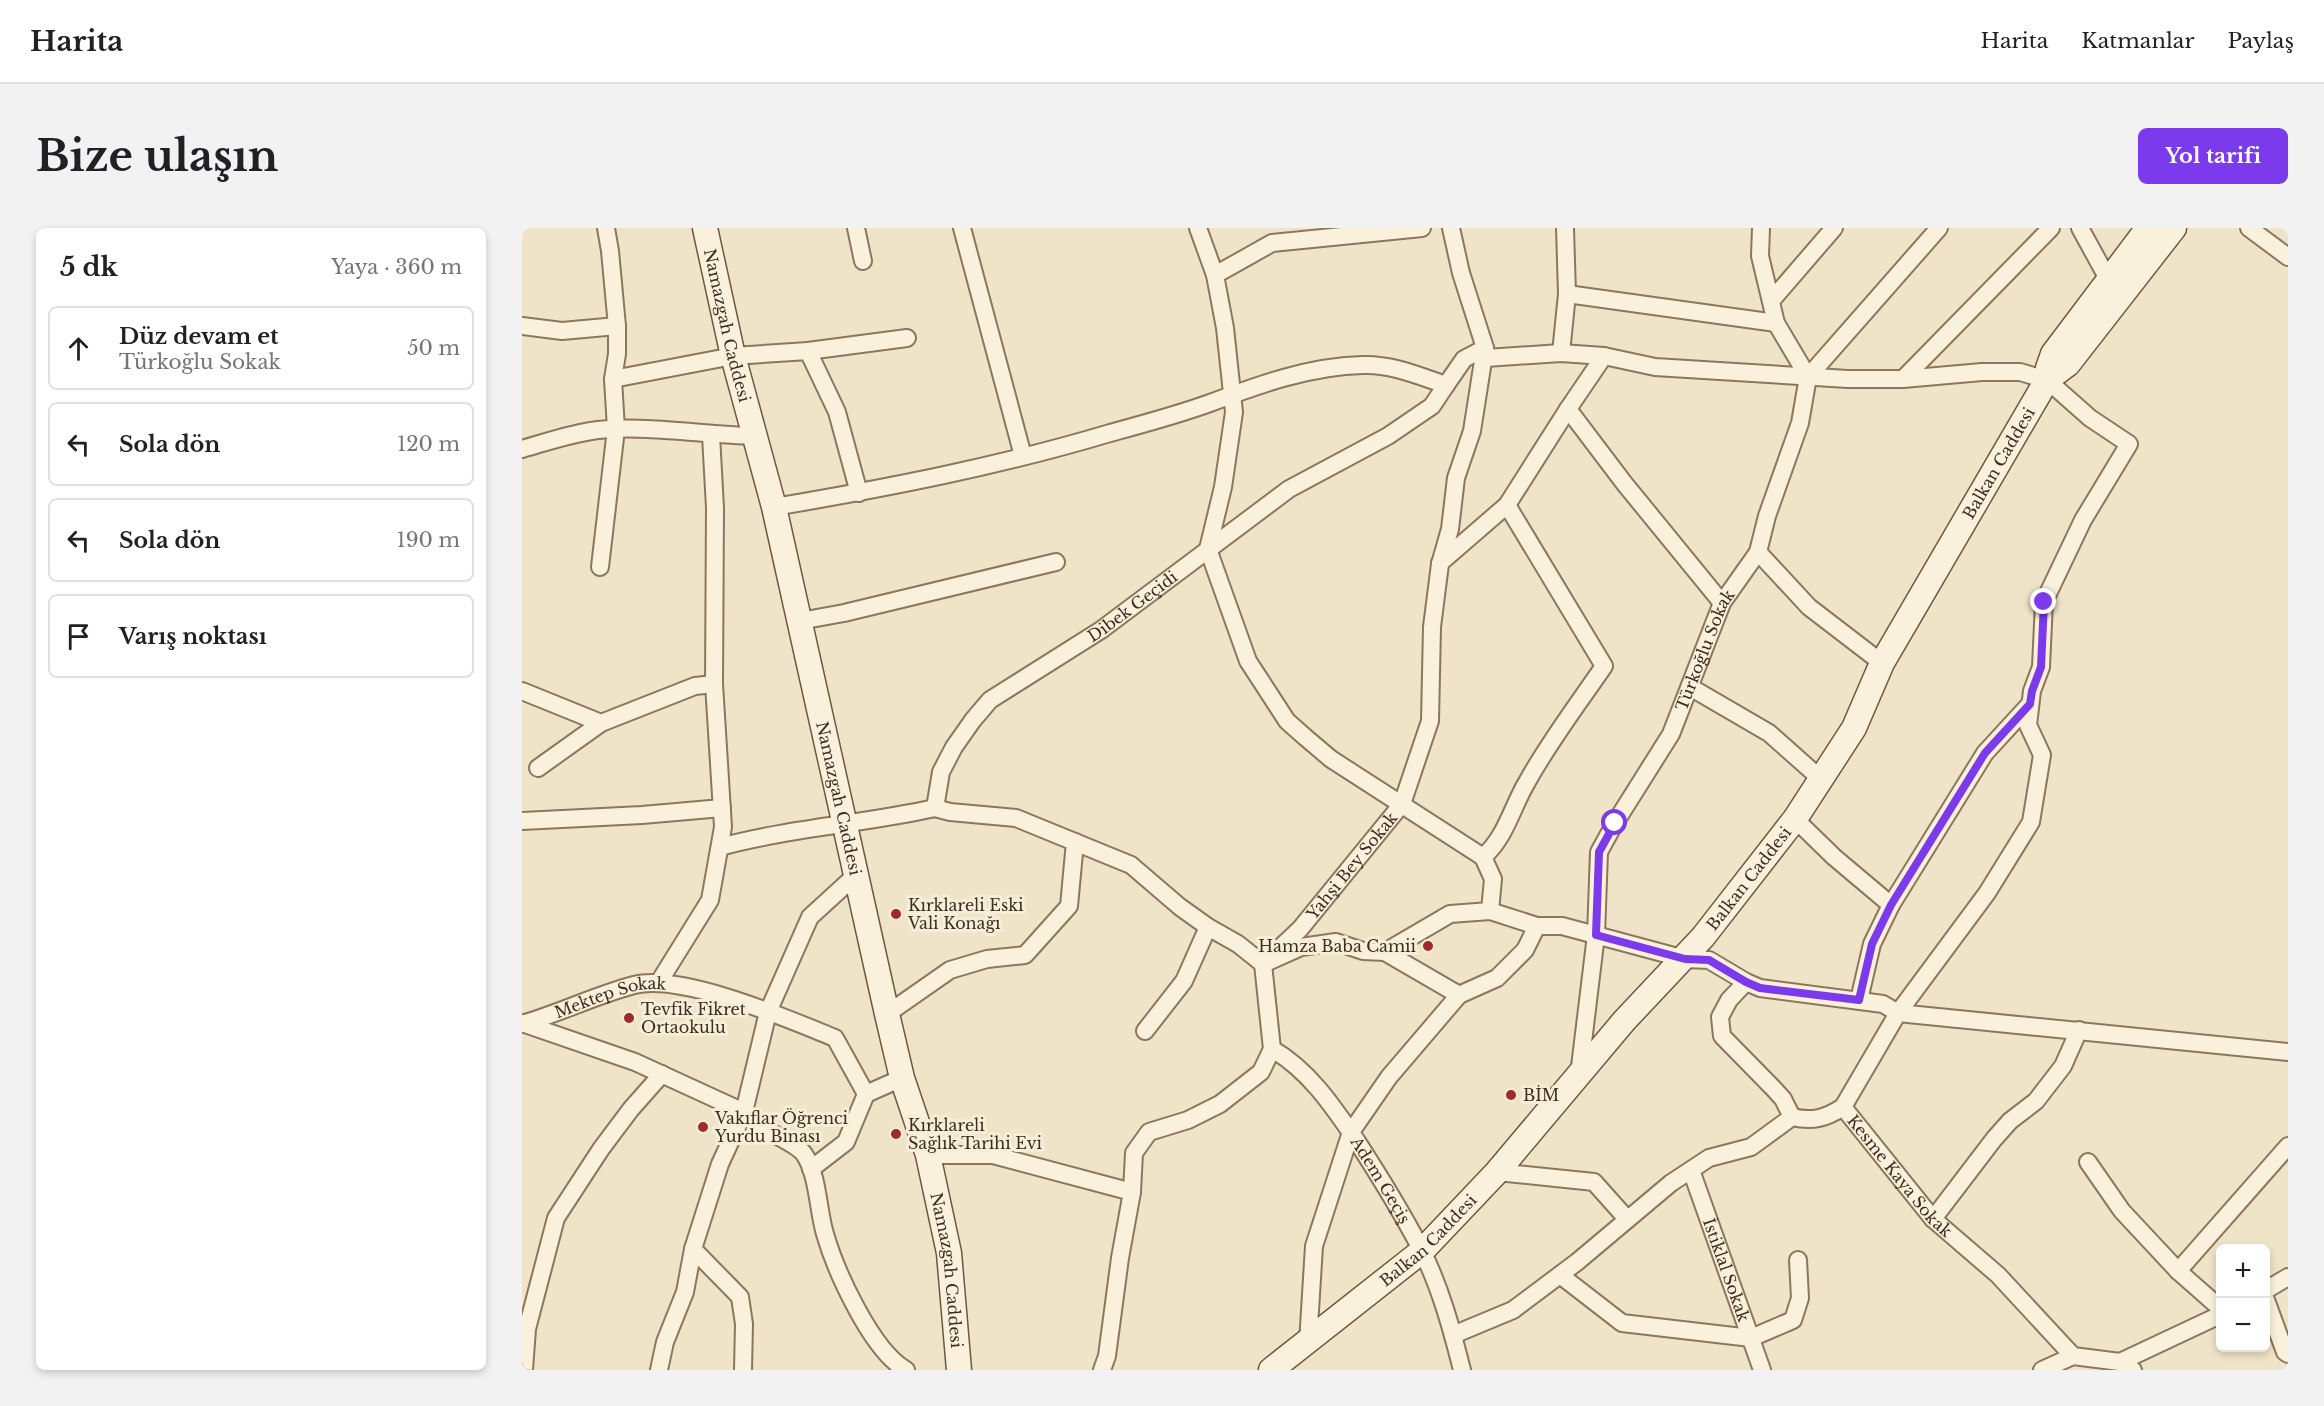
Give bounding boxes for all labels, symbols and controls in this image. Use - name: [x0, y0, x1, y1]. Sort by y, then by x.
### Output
- text: Harita: [30, 24, 123, 59]
- text: Harita: [1981, 28, 2048, 54]
- text: Katmanlar: [2081, 28, 2194, 54]
- text: Paylaş: [2227, 28, 2294, 54]
- button: Yol tarifi: [2138, 128, 2288, 184]
- text: Bize ulaşın: [36, 130, 278, 182]
- street label: Namazgah Caddesi: [700, 247, 755, 405]
- text: 5 dk: [60, 251, 118, 283]
- text: Yaya · 360 m: [331, 255, 462, 279]
- text: Düz devam et: [119, 323, 279, 350]
- icon: ahead: [62, 332, 95, 365]
- text: 50 m: [407, 336, 460, 360]
- text: Türkoğlu Sokak: [119, 350, 281, 374]
- street label: Balkan Caddesi: [1958, 403, 2039, 523]
- icon: left: [62, 428, 95, 461]
- text: Sola dön: [119, 431, 220, 458]
- text: 120 m: [397, 432, 460, 456]
- icon: left: [62, 524, 95, 557]
- text: Sola dön: [119, 527, 220, 554]
- text: 190 m: [397, 528, 460, 552]
- street label: Dibek Geçidi: [1084, 566, 1182, 646]
- street label: Türkoğlu Sokak: [1671, 585, 1739, 714]
- route end: [2030, 588, 2056, 614]
- icon: arrive: [62, 620, 95, 653]
- text: Varış noktası: [119, 623, 267, 650]
- street label: Namazgah Caddesi: [812, 720, 866, 878]
- street label: Yahşi Bey Sokak: [1302, 808, 1401, 924]
- route start: [1601, 809, 1627, 835]
- street label: Balkan Caddesi: [1702, 822, 1796, 934]
- place label: Kırklareli Eski Vali Konağı: [907, 895, 1024, 933]
- marker: Kırklareli Eski Vali Konağı: [889, 907, 903, 921]
- place label: Hamza Baba Camii: [1258, 936, 1417, 956]
- marker: Hamza Baba Camii: [1421, 939, 1435, 953]
- street label: Mektep Sokak: [552, 973, 667, 1022]
- place label: Tevfik Fikret Ortaokulu: [641, 999, 746, 1037]
- marker: Tevfik Fikret Ortaokulu: [622, 1011, 636, 1025]
- place label: BİM: [1523, 1085, 1559, 1105]
- marker: BİM: [1504, 1088, 1518, 1102]
- place label: Vakıflar Öğrenci Yurdu Binası: [714, 1108, 849, 1146]
- street label: Kesme Kaya Sokak: [1843, 1111, 1957, 1241]
- place label: Kırklareli Sağlık Tarihi Evi: [908, 1115, 1042, 1153]
- marker: Vakıflar Öğrenci Yurdu Binası: [696, 1120, 710, 1134]
- marker: Kırklareli Sağlık Tarihi Evi: [889, 1127, 903, 1141]
- street label: Adem Geçiş: [1346, 1132, 1415, 1227]
- street label: Balkan Caddesi: [1376, 1190, 1481, 1291]
- street label: Namazgah Caddesi: [926, 1191, 967, 1349]
- street label: İstiklal Sokak: [1699, 1215, 1754, 1324]
- map controls: [2216, 1244, 2270, 1352]
- button: +: [2216, 1244, 2270, 1298]
- button: −: [2216, 1298, 2270, 1352]

